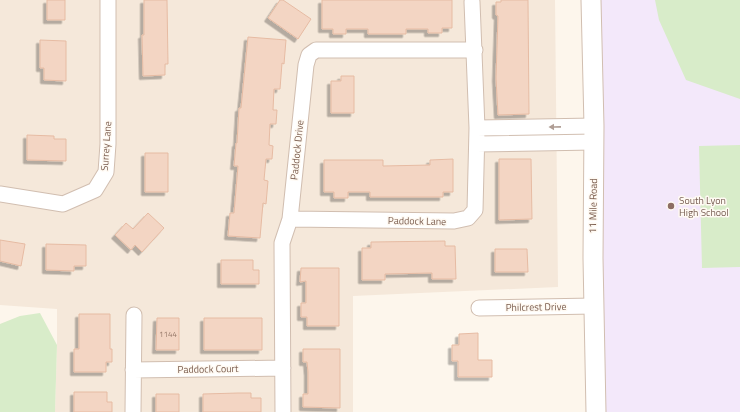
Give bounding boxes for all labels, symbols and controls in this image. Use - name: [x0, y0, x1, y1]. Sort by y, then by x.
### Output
- street label: Paddock Drive: [286, 119, 308, 181]
- street label: Surrey Lane: [97, 121, 115, 171]
- one-way arrow: [548, 124, 561, 130]
- street label: 11 Mile Road: [585, 178, 601, 234]
- place label: South Lyon High School: [679, 193, 729, 220]
- marker: South Lyon High School: [666, 201, 676, 211]
- street label: Paddock Lane: [388, 213, 446, 229]
- street label: Philcrest Drive: [505, 299, 567, 315]
- house number: 1144: [159, 328, 177, 340]
- street label: Paddock Court: [177, 361, 239, 377]

